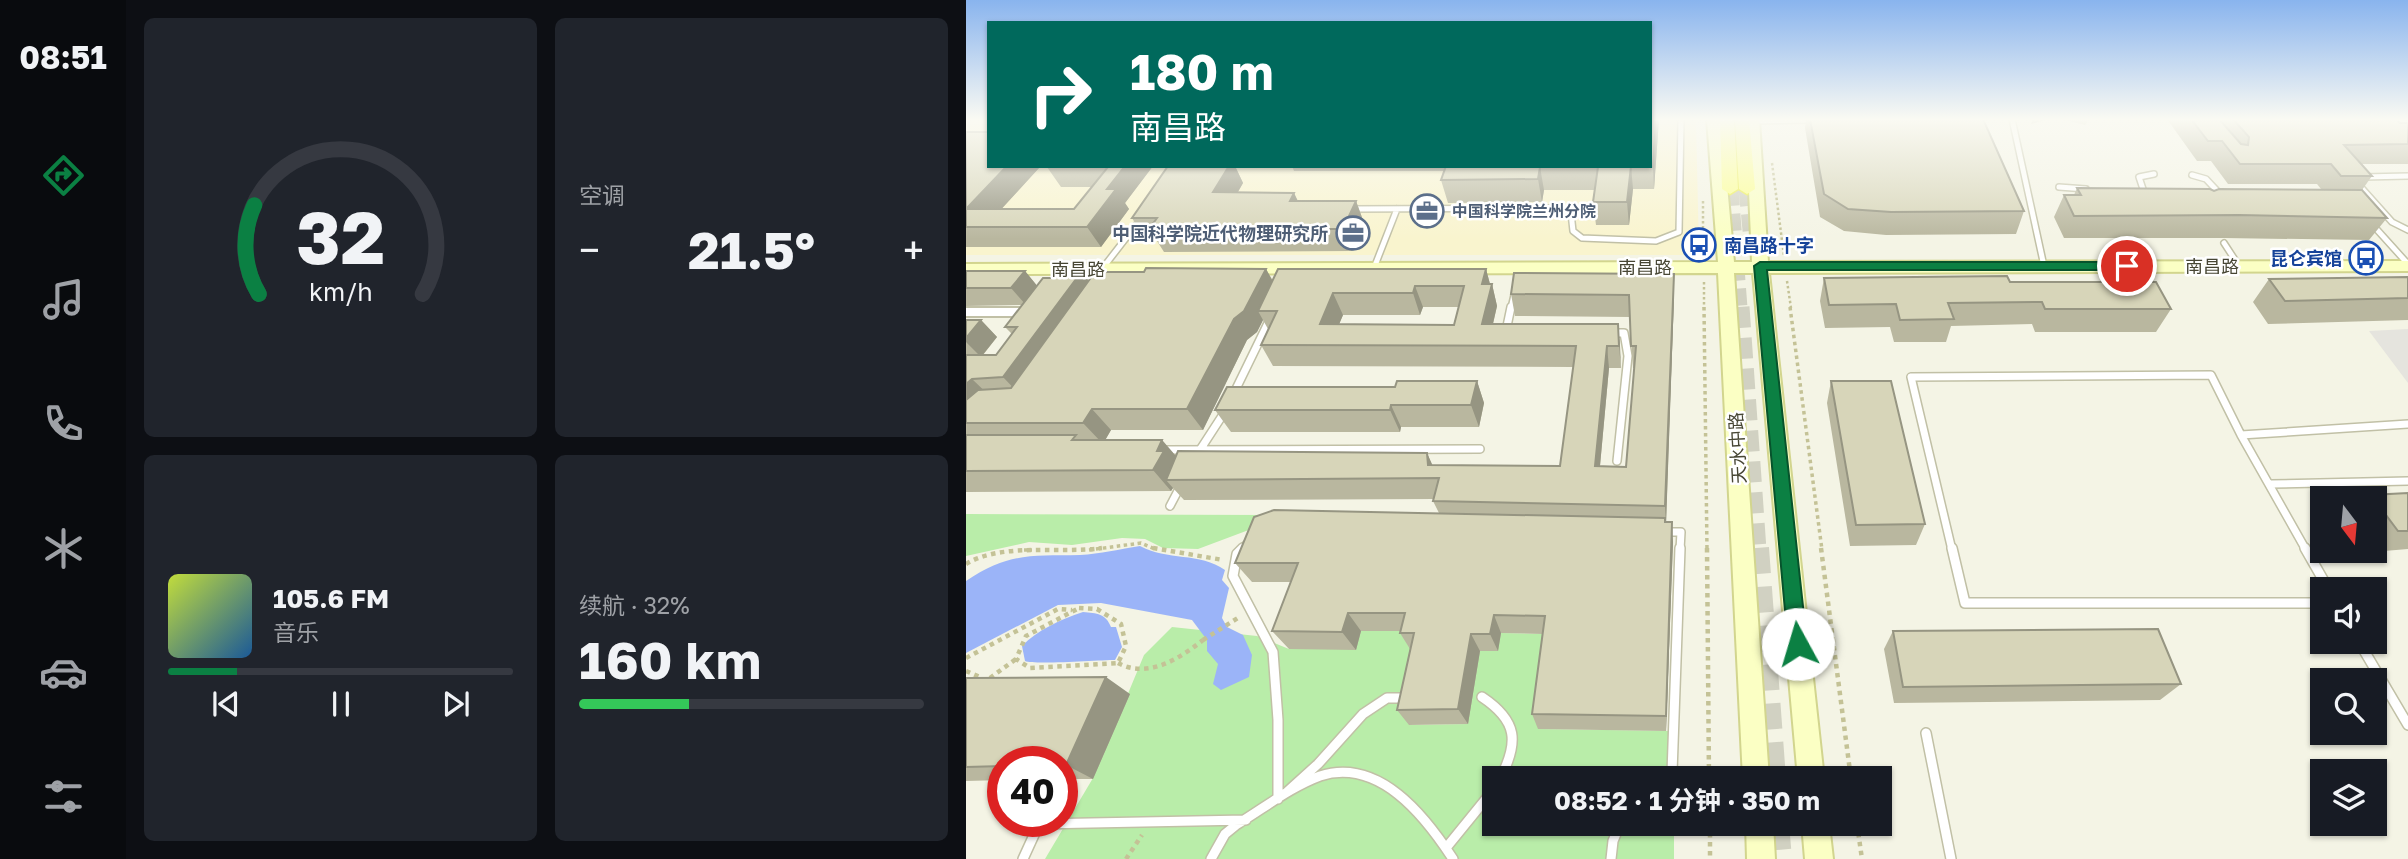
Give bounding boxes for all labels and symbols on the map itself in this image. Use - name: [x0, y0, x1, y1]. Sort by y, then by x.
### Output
- office icon: 中国科学院兰州分院: [1408, 192, 1446, 230]
- place label: 中国科学院兰州分院: [1452, 201, 1596, 221]
- office icon: 中国科学院近代物理研究所: [1334, 214, 1372, 252]
- place label: 中国科学院近代物理研究所: [1112, 222, 1328, 244]
- bus stop icon: 南昌路十字: [1680, 226, 1718, 264]
- place label: 南昌路十字: [1724, 234, 1814, 256]
- pin: [2097, 236, 2157, 296]
- bus stop icon: 昆仑宾馆: [2347, 239, 2385, 277]
- place label: 昆仑宾馆: [2270, 247, 2342, 269]
- street label: 南昌路: [2185, 255, 2239, 277]
- street label: 南昌路: [1618, 256, 1672, 278]
- street label: 南昌路: [1051, 258, 1105, 280]
- street label: 天水中路: [1724, 411, 1750, 485]
- north arrow: [2310, 486, 2387, 564]
- position arrow: [1761, 607, 1835, 681]
- speed limit sign: 40: [987, 746, 1078, 837]

